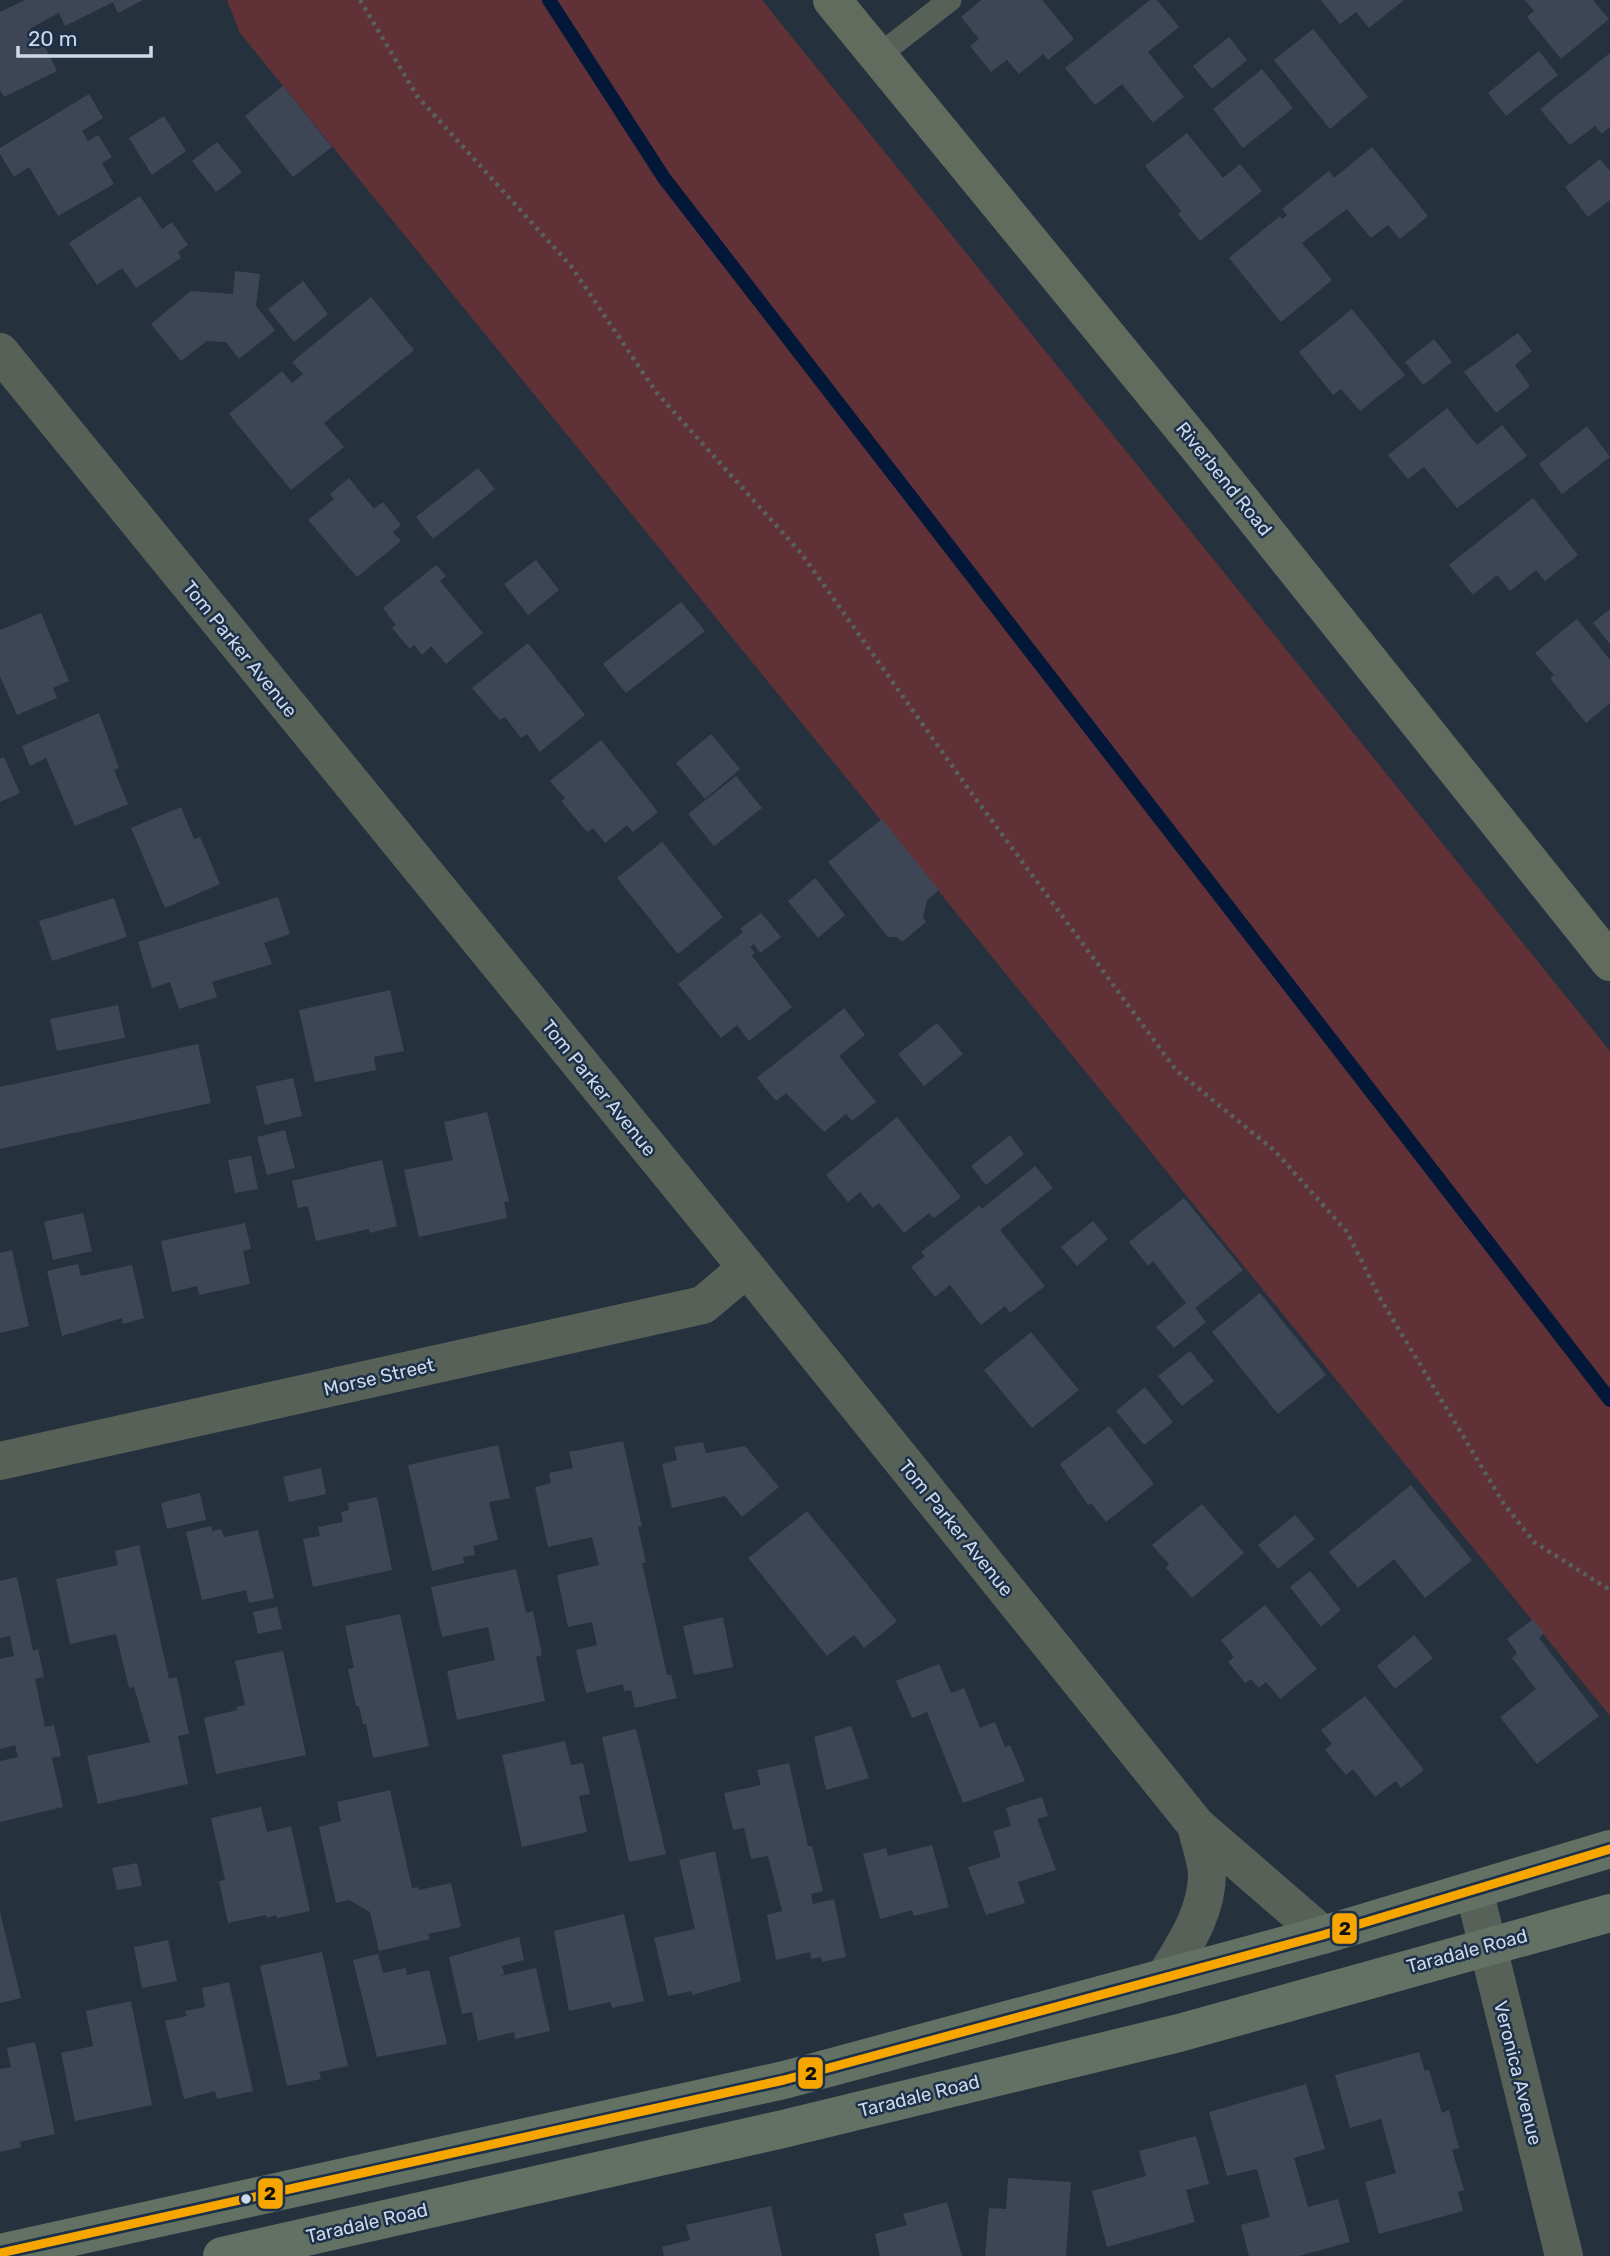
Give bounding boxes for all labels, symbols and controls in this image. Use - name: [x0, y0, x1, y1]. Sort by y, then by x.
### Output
- scale bar: [18, 14, 150, 58]
- text: 20 m: [28, 26, 77, 51]
- street label: Riverbend Road: [1171, 418, 1277, 540]
- street label: Tom Parker Avenue: [178, 576, 302, 722]
- street label: Tom Parker Avenue: [537, 1015, 661, 1161]
- street label: Morse Street: [321, 1353, 437, 1401]
- street label: Tom Parker Avenue: [894, 1455, 1018, 1601]
- line badge: 2: [1331, 1912, 1358, 1945]
- text: 2: [1339, 1917, 1351, 1940]
- street label: Taradale Road: [1404, 1924, 1530, 1978]
- street label: Veronica Avenue: [1489, 1998, 1547, 2148]
- line badge: 2: [797, 2056, 824, 2090]
- text: 2: [805, 2062, 817, 2085]
- street label: Taradale Road: [856, 2070, 982, 2122]
- line badge: 2: [257, 2177, 284, 2210]
- text: 2: [264, 2182, 276, 2205]
- unlabelled marker: [239, 2192, 253, 2206]
- street label: Taradale Road: [304, 2198, 430, 2248]

